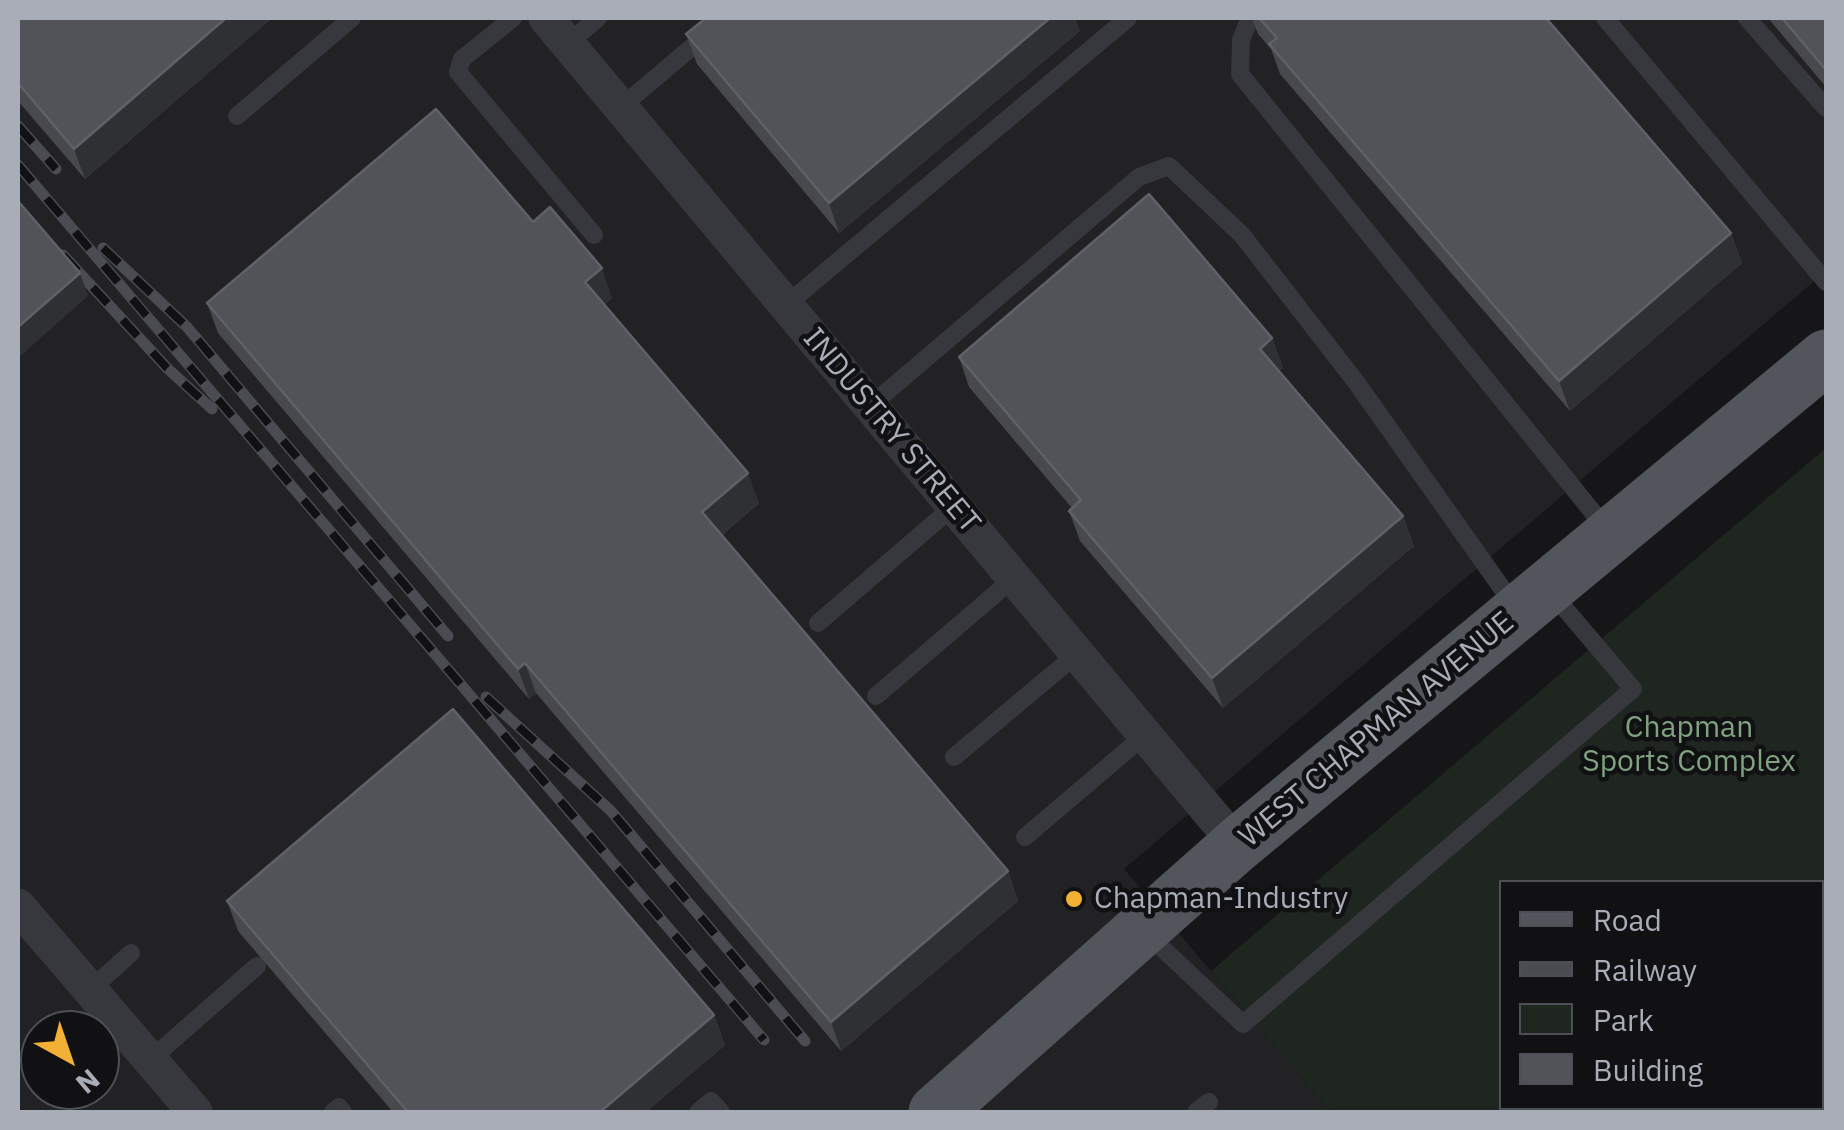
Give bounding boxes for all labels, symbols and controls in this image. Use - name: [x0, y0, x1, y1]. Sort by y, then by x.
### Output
- street label: INDUSTRY STREET: [795, 321, 987, 541]
- street label: WEST CHAPMAN AVENUE: [1232, 605, 1522, 855]
- park label: Chapman Sports Complex: [1582, 710, 1796, 780]
- legend: [1499, 880, 1824, 1110]
- place label: Chapman-Industry: [1094, 881, 1348, 917]
- marker: Chapman-Industry: [1063, 888, 1085, 910]
- text: Road: [1593, 900, 1662, 939]
- text: Railway: [1593, 950, 1697, 989]
- text: Park: [1593, 1000, 1654, 1039]
- north arrow: [20, 1010, 120, 1110]
- text: Building: [1593, 1050, 1703, 1089]
- text: N: [69, 1061, 108, 1103]

